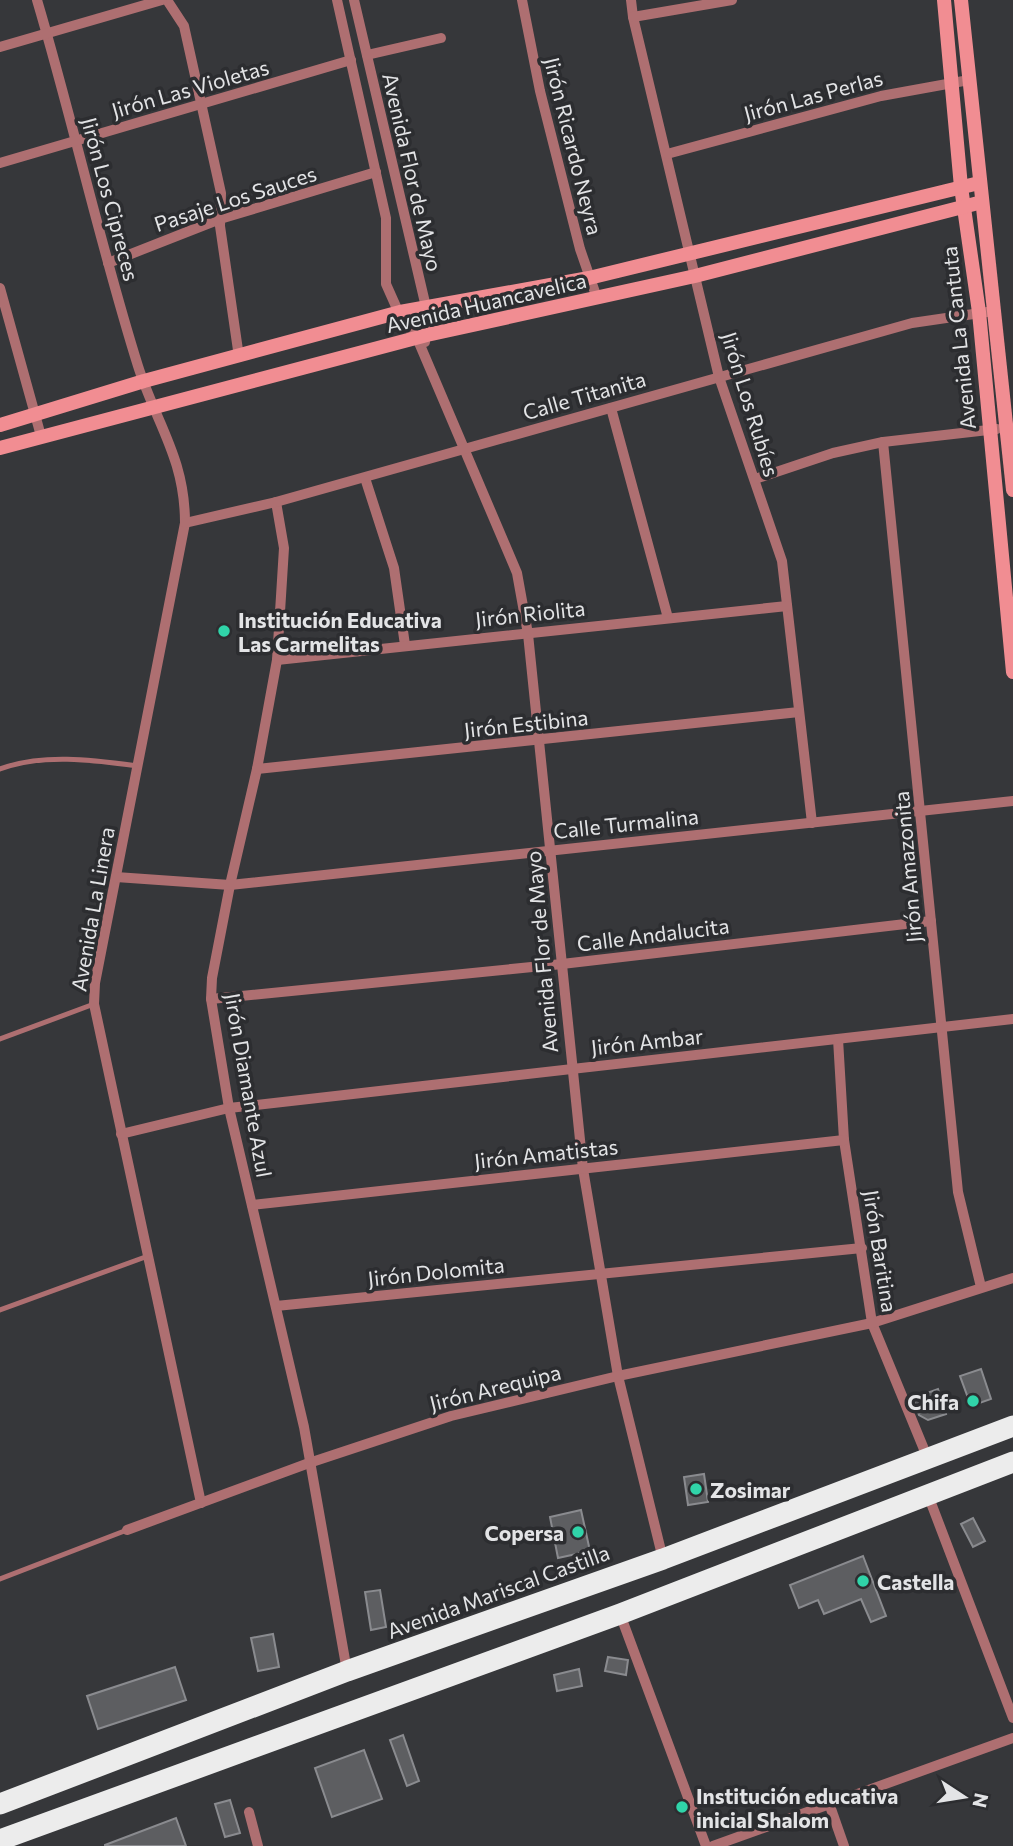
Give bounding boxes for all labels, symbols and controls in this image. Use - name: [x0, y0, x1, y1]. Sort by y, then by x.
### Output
- street label: Jirón Las Violetas: [108, 54, 272, 122]
- street label: Jirón Ricardo Neyra: [540, 54, 608, 238]
- street label: Jirón Las Perlas: [741, 64, 885, 126]
- street label: Avenida Flor de Mayo: [378, 70, 448, 274]
- street label: Jirón Los Cipreces: [77, 114, 145, 284]
- street label: Pasaje Los Sauces: [151, 160, 319, 236]
- street label: Avenida La Cantuta: [936, 245, 980, 431]
- street label: Avenida Huancavelica: [383, 267, 589, 337]
- street label: Jirón Los Rubíes: [717, 329, 785, 479]
- street label: Calle Titanita: [520, 366, 648, 424]
- street label: Jirón Riolita: [474, 595, 586, 631]
- place label: Institución Educativa Las Carmelitas: [238, 607, 442, 656]
- marker: Institución Educativa Las Carmelitas: [216, 623, 232, 639]
- street label: Jirón Estibina: [463, 704, 589, 742]
- street label: Jirón Amazonita: [888, 790, 926, 944]
- street label: Calle Turmalina: [552, 803, 700, 843]
- street label: Avenida La Linera: [65, 825, 119, 993]
- street label: Avenida Flor de Mayo: [520, 850, 562, 1054]
- street label: Calle Andalucita: [575, 912, 731, 956]
- street label: Jirón Diamante Azul: [220, 991, 278, 1179]
- street label: Jirón Ambar: [590, 1023, 704, 1059]
- street label: Jirón Amatistas: [473, 1133, 619, 1173]
- street label: Jirón Baritina: [859, 1188, 903, 1314]
- street label: Jirón Dolomita: [366, 1251, 506, 1291]
- street label: Jirón Arequipa: [427, 1359, 563, 1415]
- place label: Chifa: [907, 1389, 959, 1414]
- marker: Chifa: [965, 1393, 981, 1409]
- place label: Zosimar: [710, 1477, 791, 1502]
- marker: Zosimar: [688, 1481, 704, 1497]
- place label: Copersa: [484, 1520, 564, 1545]
- marker: Copersa: [570, 1524, 586, 1540]
- street label: Avenida Mariscal Castilla: [383, 1539, 613, 1643]
- place label: Castella: [877, 1569, 954, 1594]
- marker: Castella: [855, 1573, 871, 1589]
- north arrow: [929, 1762, 999, 1832]
- place label: Institución educativa inicial Shalom: [696, 1783, 898, 1832]
- text: N: [968, 1791, 994, 1810]
- marker: Institución educativa inicial Shalom: [674, 1799, 690, 1815]

